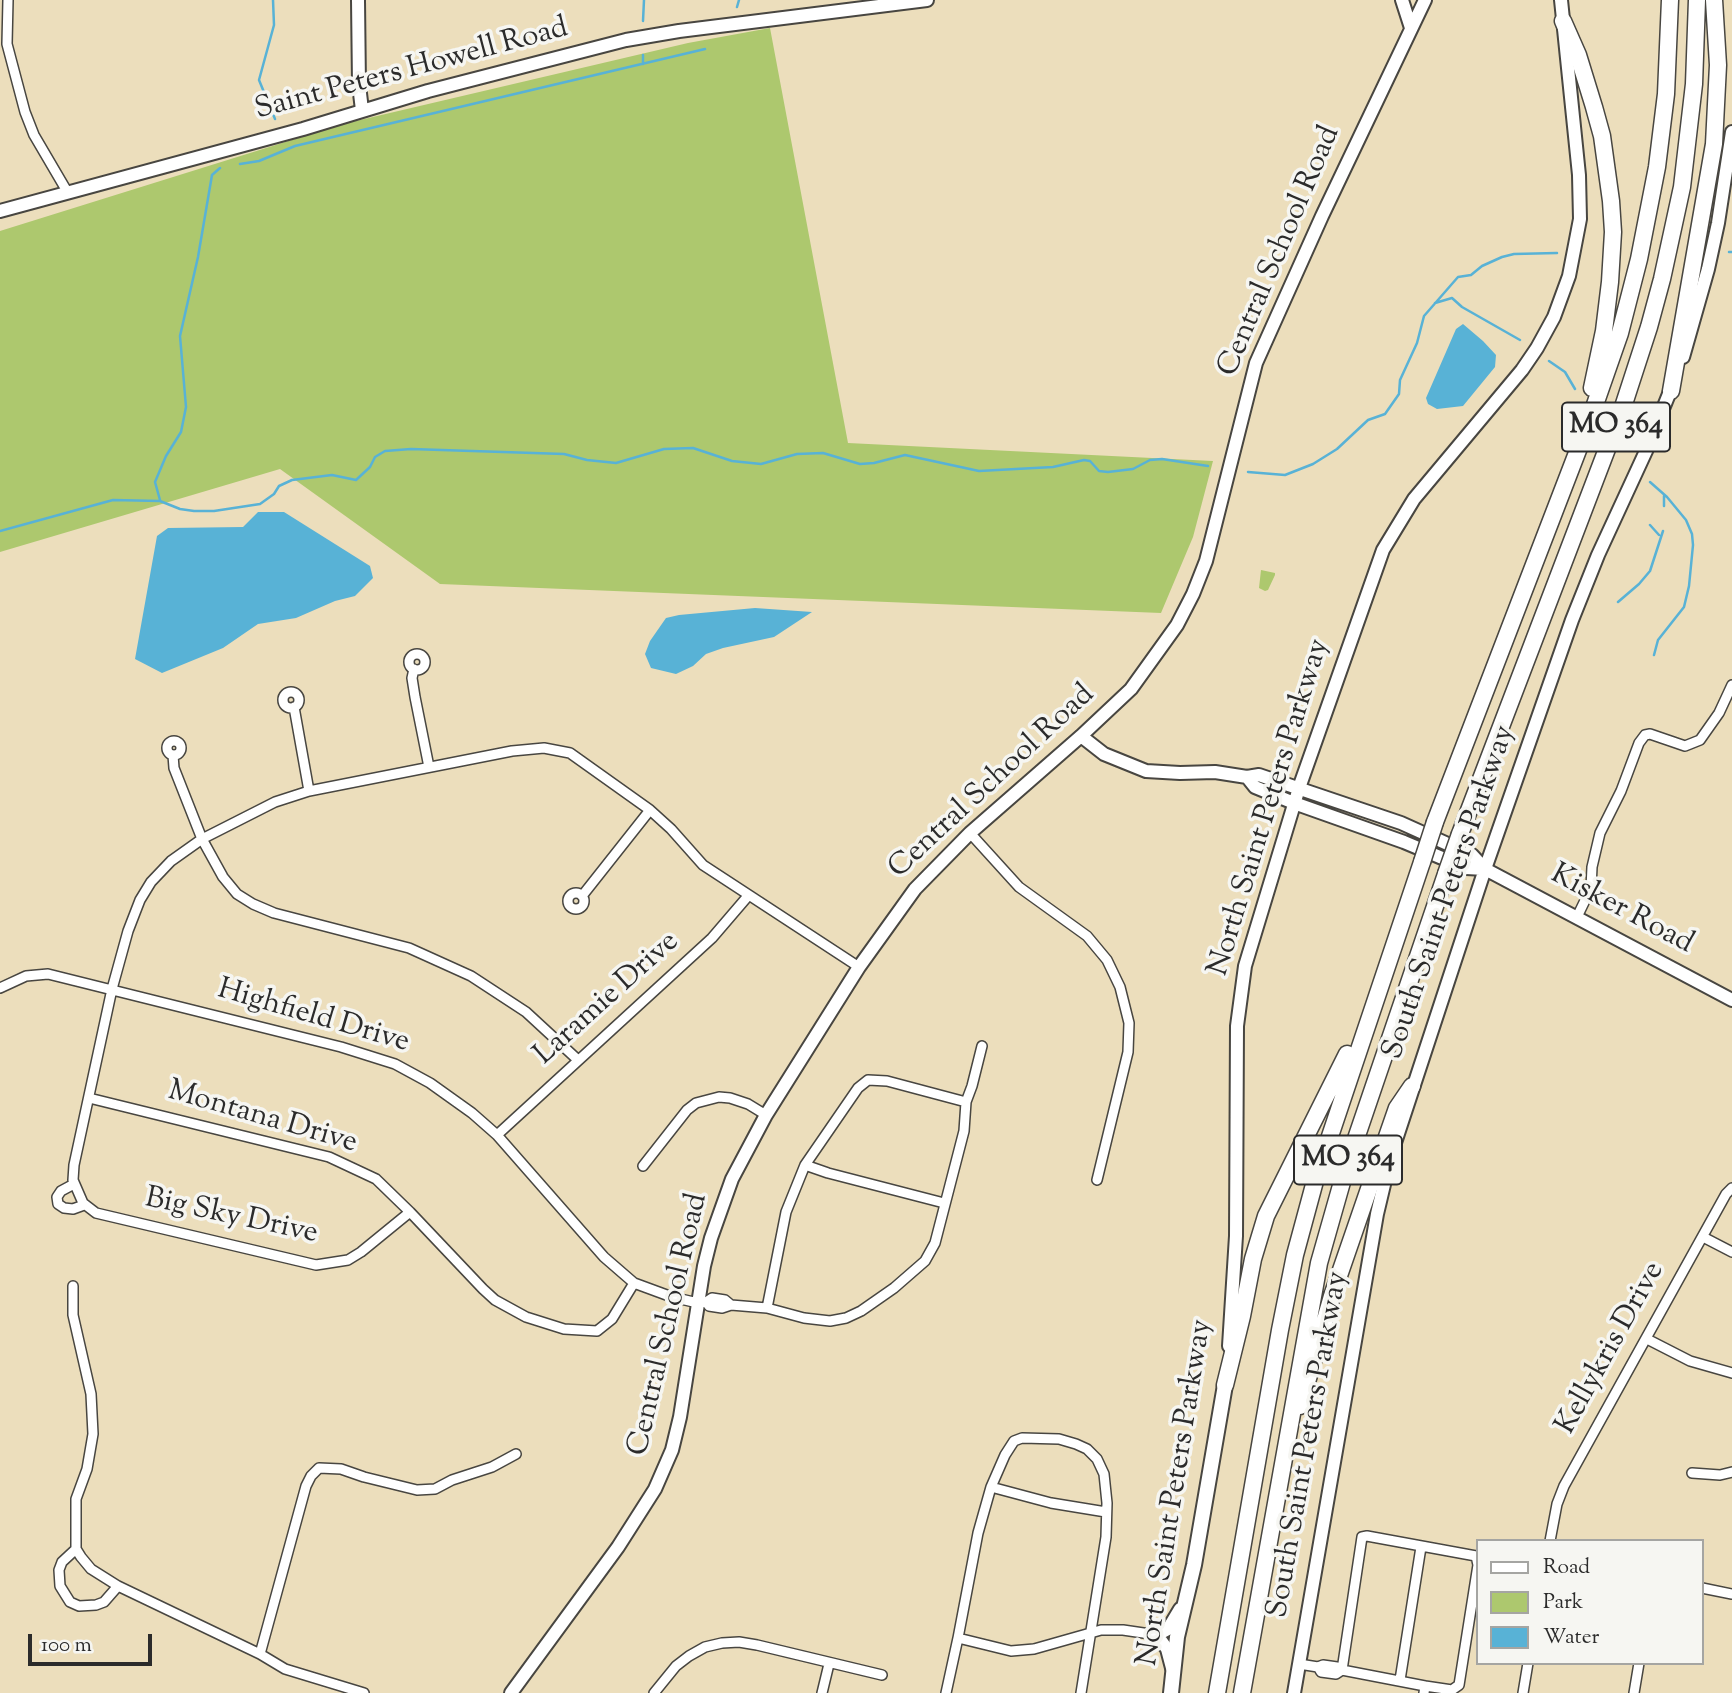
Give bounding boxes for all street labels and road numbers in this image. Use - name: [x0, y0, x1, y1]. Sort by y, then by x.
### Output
- street label: Saint Peters Howell Road: [251, 12, 573, 130]
- street label: Central School Road: [1212, 121, 1350, 383]
- road number: MO 364: [1562, 402, 1670, 452]
- street label: North Saint Peters Parkway: [1203, 635, 1339, 981]
- street label: Central School Road: [883, 678, 1103, 888]
- street label: South Saint Peters Parkway: [1377, 721, 1525, 1065]
- street label: Kisker Road: [1543, 858, 1699, 964]
- street label: Laramie Drive: [528, 926, 688, 1074]
- street label: Highfield Drive: [213, 973, 413, 1063]
- street label: Montana Drive: [163, 1075, 361, 1163]
- road number: MO 364: [1294, 1136, 1402, 1184]
- street label: Big Sky Drive: [141, 1182, 321, 1254]
- street label: Central School Road: [622, 1190, 718, 1460]
- street label: Kellykris Drive: [1550, 1257, 1674, 1441]
- street label: South Saint Peters Parkway: [1262, 1269, 1358, 1621]
- street label: North Saint Peters Parkway: [1132, 1317, 1222, 1669]

